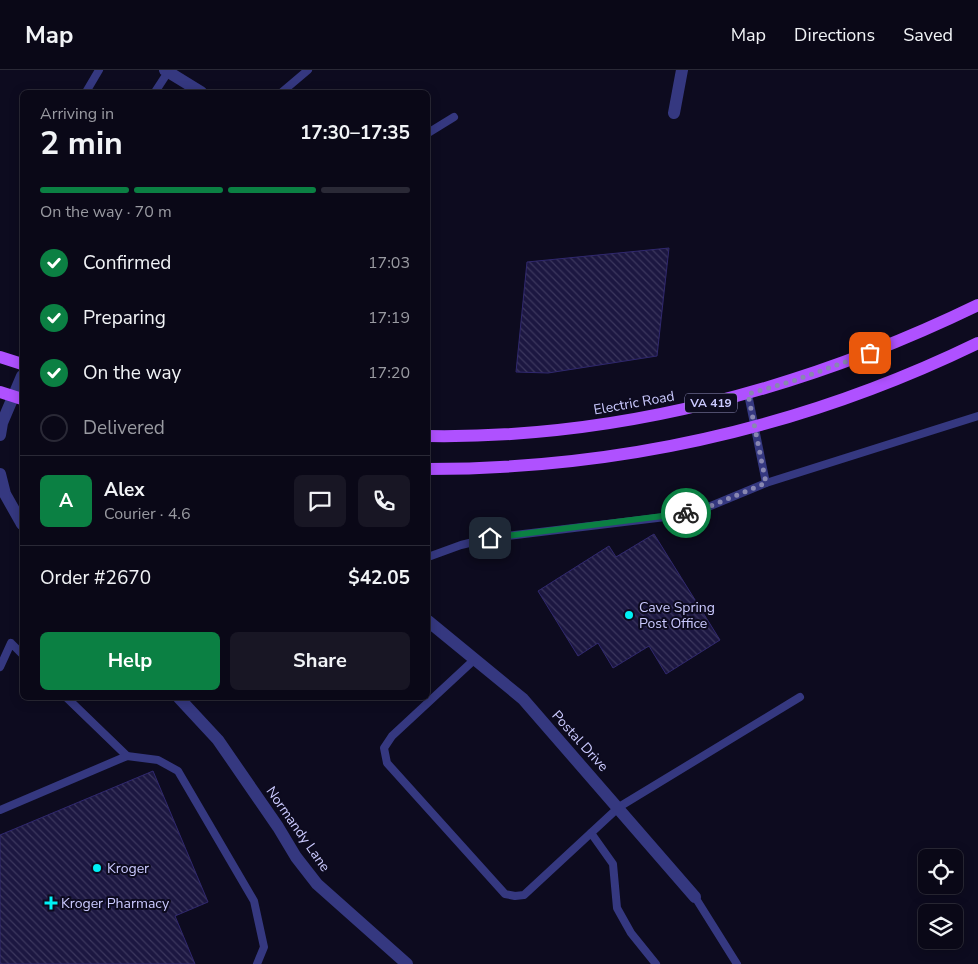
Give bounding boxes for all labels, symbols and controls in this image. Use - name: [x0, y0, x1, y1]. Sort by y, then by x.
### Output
- text: Map: [25, 19, 73, 51]
- text: Map: [731, 23, 766, 47]
- text: Directions: [794, 23, 875, 47]
- text: Saved: [903, 23, 953, 47]
- text: Arriving in: [40, 103, 114, 125]
- text: 17:30–17:35: [300, 120, 410, 146]
- text: 2 min: [40, 122, 123, 165]
- text: On the way · 70 m: [40, 201, 172, 223]
- icon: check: [40, 249, 68, 277]
- text: Confirmed: [83, 250, 171, 276]
- text: 17:03: [368, 252, 410, 274]
- icon: check: [40, 304, 68, 332]
- text: Preparing: [83, 305, 166, 331]
- text: 17:19: [368, 307, 410, 329]
- pin: [849, 332, 891, 374]
- icon: bag: [856, 339, 884, 367]
- icon: check: [40, 359, 68, 387]
- text: On the way: [83, 360, 181, 386]
- text: 17:20: [368, 362, 410, 384]
- street label: Electric Road: [592, 387, 676, 419]
- road number: VA 419: [685, 393, 737, 412]
- text: Delivered: [83, 415, 165, 441]
- button: chat: [294, 475, 346, 527]
- button: phone: [358, 475, 410, 527]
- text: Alex: [104, 477, 145, 503]
- text: A: [59, 488, 73, 514]
- courier: [661, 488, 711, 538]
- icon: bike: [672, 499, 700, 527]
- text: Courier · 4.6: [104, 503, 190, 525]
- pin: [469, 517, 511, 559]
- icon: home: [476, 524, 504, 552]
- text: Order #2670: [40, 565, 151, 591]
- text: $42.05: [348, 565, 410, 591]
- place label: Cave Spring Post Office: [639, 598, 715, 633]
- marker: Cave Spring Post Office: [623, 609, 635, 621]
- button: Help: [40, 632, 220, 690]
- button: Share: [230, 632, 410, 690]
- street label: Postal Drive: [547, 706, 613, 776]
- street label: Normandy Lane: [262, 783, 334, 875]
- map controls: [918, 849, 963, 949]
- button: locate: [918, 849, 963, 894]
- place label: Kroger: [107, 859, 149, 878]
- marker: Kroger: [91, 862, 103, 874]
- place label: Kroger Pharmacy: [61, 894, 170, 913]
- marker: Kroger Pharmacy: [45, 897, 57, 909]
- button: layers: [918, 904, 963, 949]

